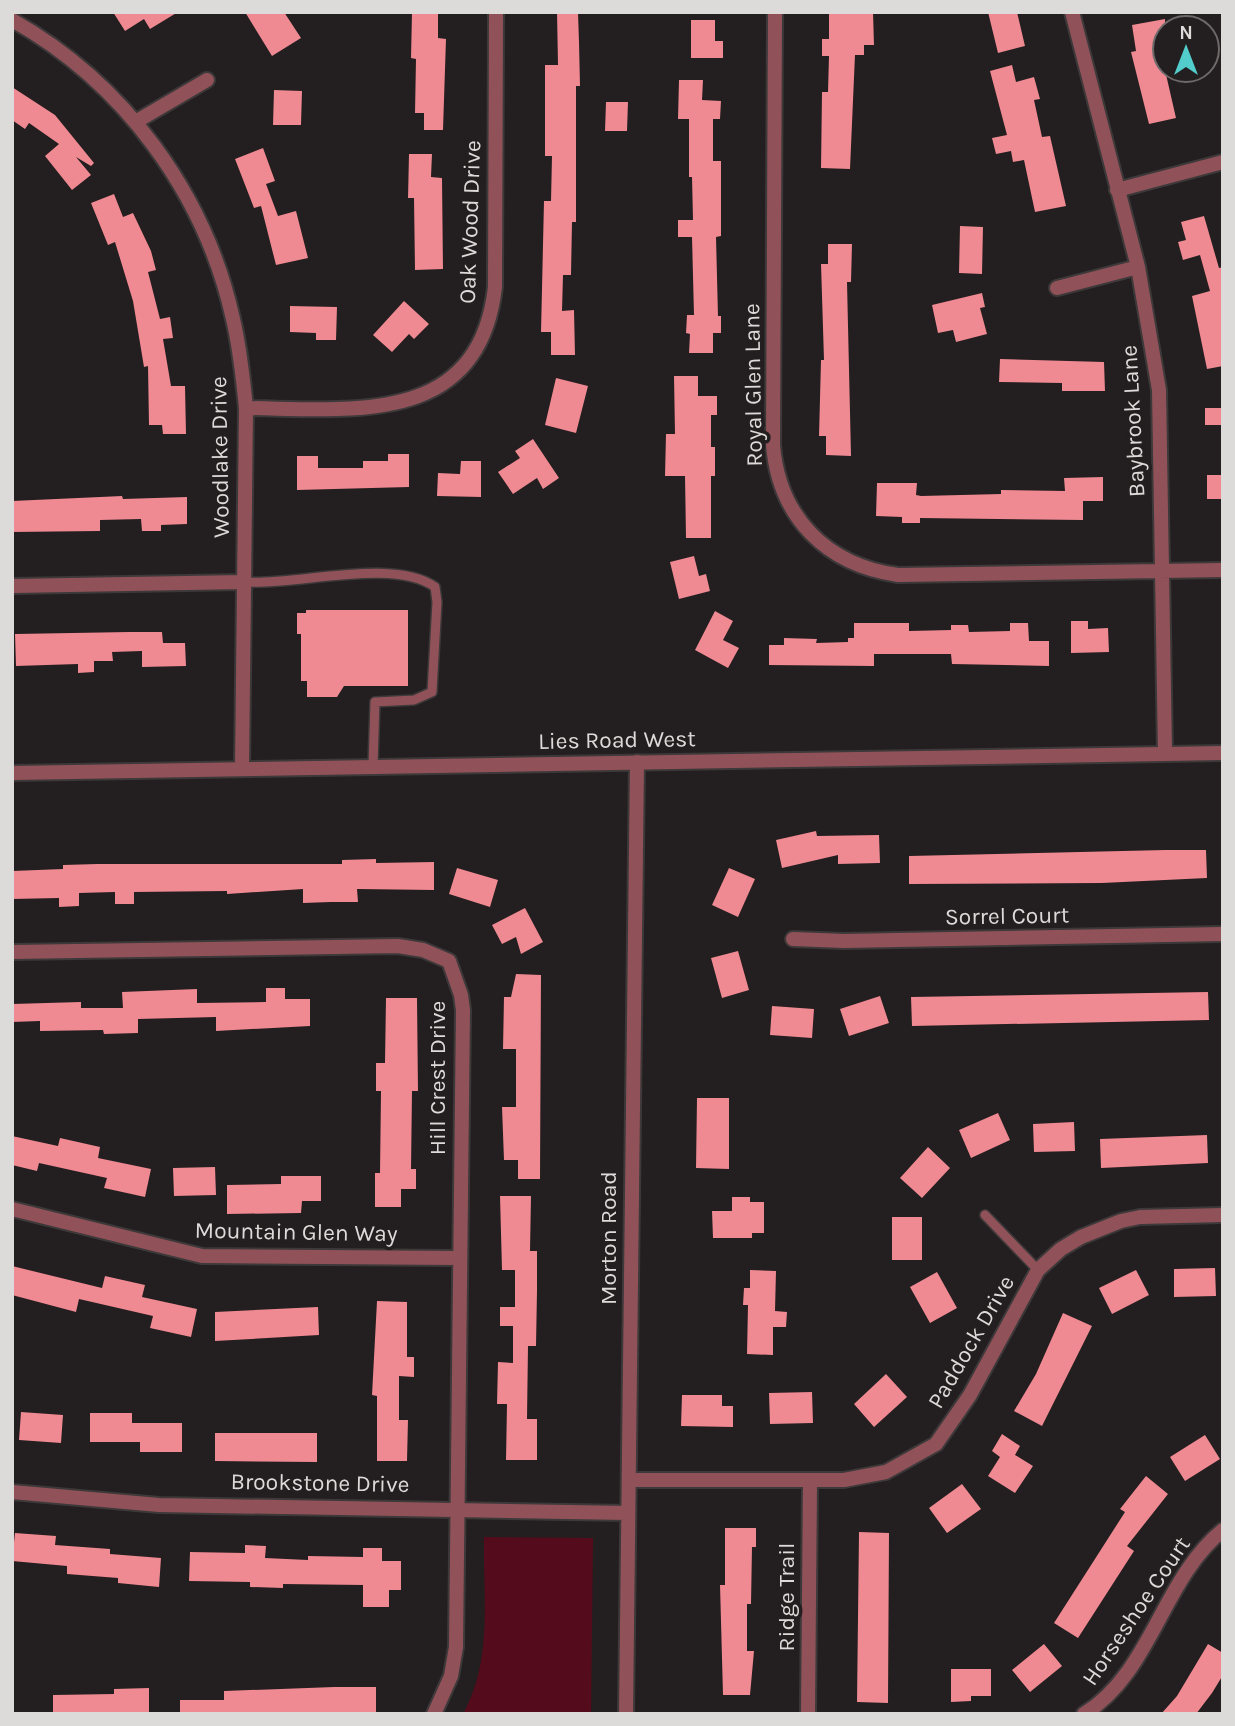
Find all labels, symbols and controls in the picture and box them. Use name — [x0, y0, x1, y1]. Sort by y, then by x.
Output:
north arrow — [1151, 14, 1221, 84]
text: N — [1179, 22, 1193, 44]
street label: Oak Wood Drive — [454, 140, 486, 304]
street label: Royal Glen Lane — [738, 303, 768, 467]
street label: Baybrook Lane — [1116, 344, 1150, 498]
street label: Woodlake Drive — [205, 376, 235, 538]
street label: Lies Road West — [538, 725, 696, 755]
street label: Sorrel Court — [945, 901, 1070, 931]
street label: Hill Crest Drive — [424, 1001, 451, 1155]
street label: Morton Road — [595, 1171, 622, 1305]
street label: Mountain Glen Way — [194, 1217, 398, 1247]
street label: Paddock Drive — [922, 1271, 1020, 1413]
street label: Brookstone Drive — [230, 1468, 410, 1498]
street label: Horseshoe Court — [1076, 1531, 1196, 1690]
street label: Ridge Trail — [773, 1543, 800, 1651]

